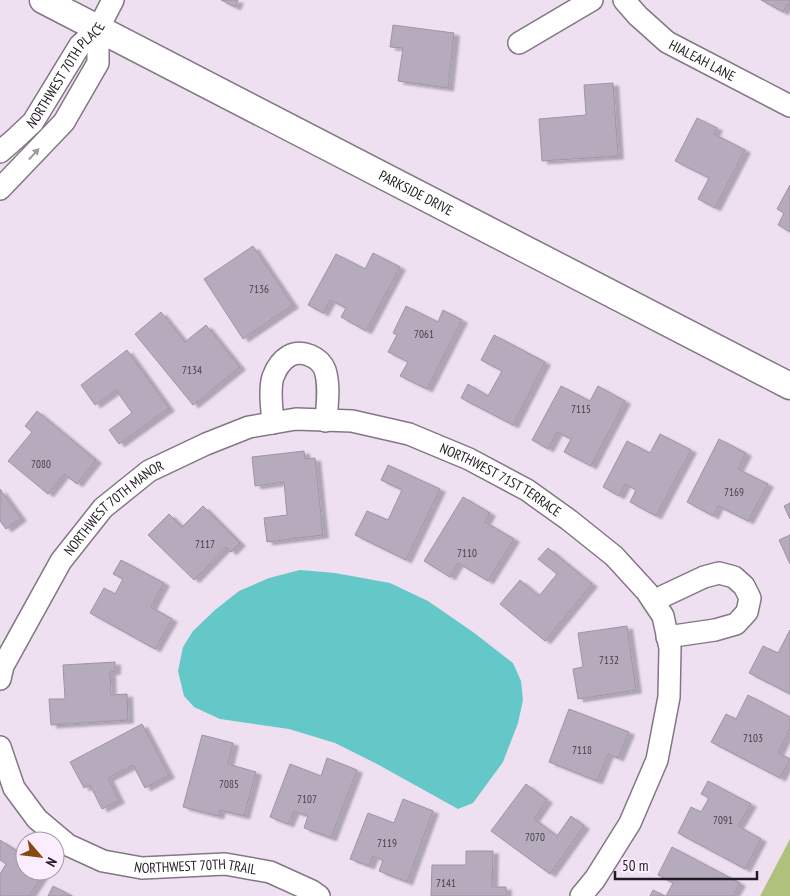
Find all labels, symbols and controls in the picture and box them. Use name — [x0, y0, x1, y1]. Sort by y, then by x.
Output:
street label: NORTHWEST 70TH PLACE — [23, 20, 109, 132]
street label: HIALEAH LANE — [666, 36, 739, 85]
one-way arrow — [28, 149, 40, 161]
street label: PARKSIDE DRIVE — [376, 166, 456, 219]
house number: 7136 — [249, 282, 269, 296]
house number: 7061 — [414, 327, 434, 341]
house number: 7134 — [182, 363, 202, 377]
house number: 7115 — [571, 402, 591, 416]
street label: NORTHWEST 71ST TERRACE — [437, 439, 565, 521]
street label: NORTHWEST 70TH MANOR — [60, 456, 167, 559]
house number: 7080 — [31, 457, 51, 471]
house number: 7169 — [724, 485, 744, 499]
house number: 7117 — [195, 537, 215, 551]
house number: 7110 — [457, 546, 477, 560]
house number: 7132 — [599, 653, 619, 667]
house number: 7103 — [743, 731, 763, 745]
house number: 7118 — [572, 743, 592, 757]
house number: 7085 — [219, 777, 239, 791]
house number: 7107 — [297, 792, 317, 806]
house number: 7091 — [713, 813, 733, 827]
house number: 7070 — [525, 830, 545, 844]
north arrow — [15, 831, 65, 881]
house number: 7119 — [377, 836, 397, 850]
scale bar — [615, 848, 758, 880]
text: N — [42, 855, 61, 870]
street label: NORTHWEST 70TH TRAIL — [133, 855, 258, 878]
text: 50 m — [622, 856, 648, 875]
house number: 7141 — [436, 876, 456, 890]

